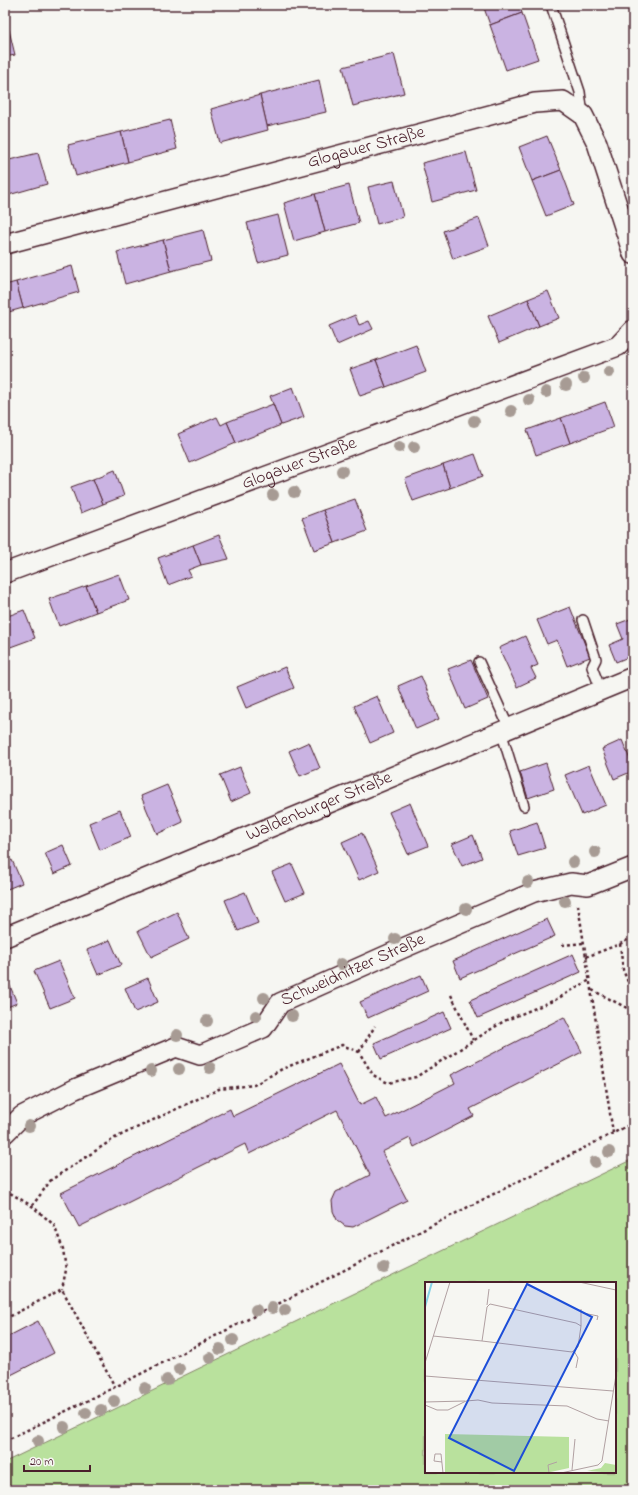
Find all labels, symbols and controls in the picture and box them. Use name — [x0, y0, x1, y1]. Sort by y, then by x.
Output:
street label: Glogauer Straße — [305, 120, 429, 176]
street label: Glogauer Straße — [238, 431, 361, 497]
street label: Waldenburger Straße — [242, 765, 397, 849]
street label: Schweidnitzer Straße — [277, 927, 430, 1014]
inset map — [425, 1282, 616, 1473]
scale bar — [24, 1447, 90, 1473]
text: 20 m — [30, 1453, 53, 1471]

